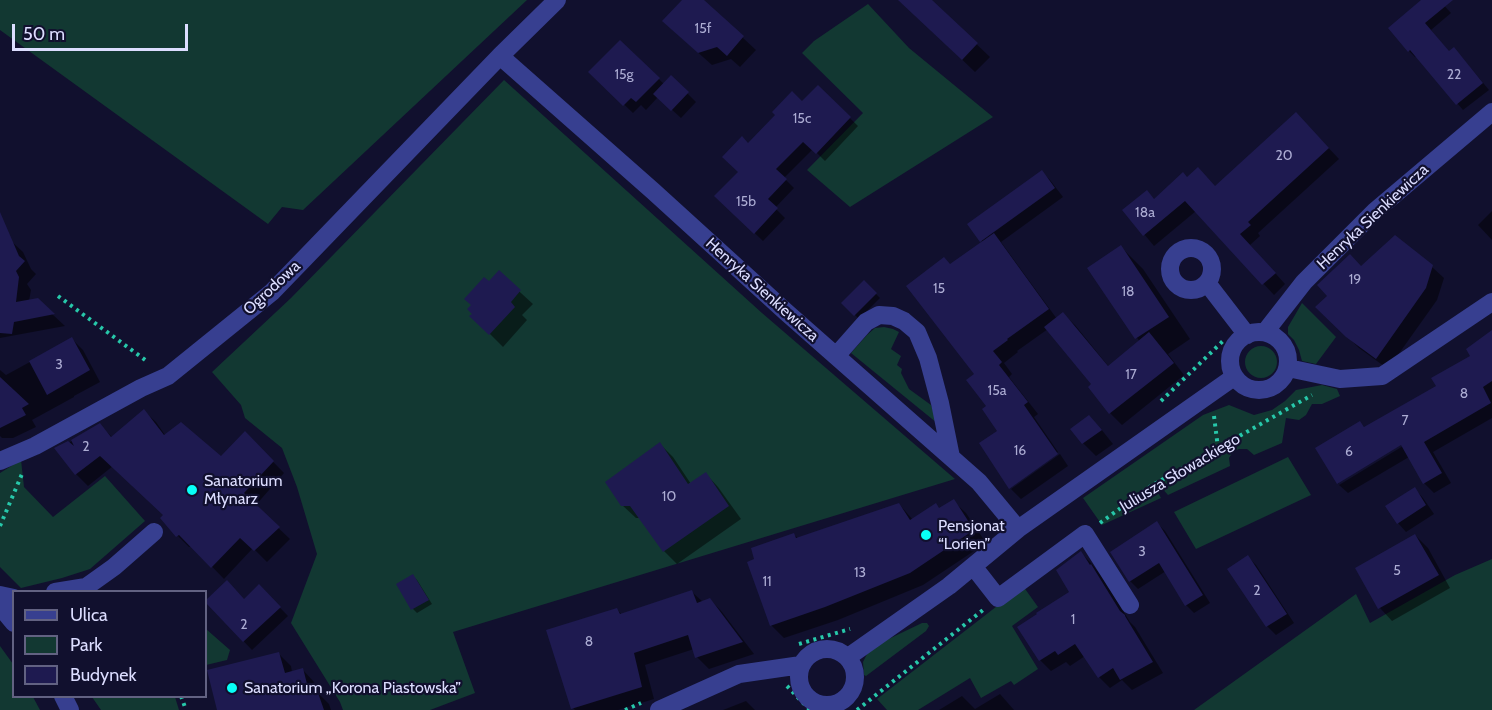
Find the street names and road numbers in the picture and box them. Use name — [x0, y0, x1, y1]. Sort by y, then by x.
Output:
street label: Henryka Sienkiewicza — [1313, 160, 1433, 274]
street label: Henryka Sienkiewicza — [701, 234, 823, 346]
street label: Ogrodowa — [240, 257, 304, 319]
street label: Juliusza Słowackiego — [1116, 429, 1244, 517]

